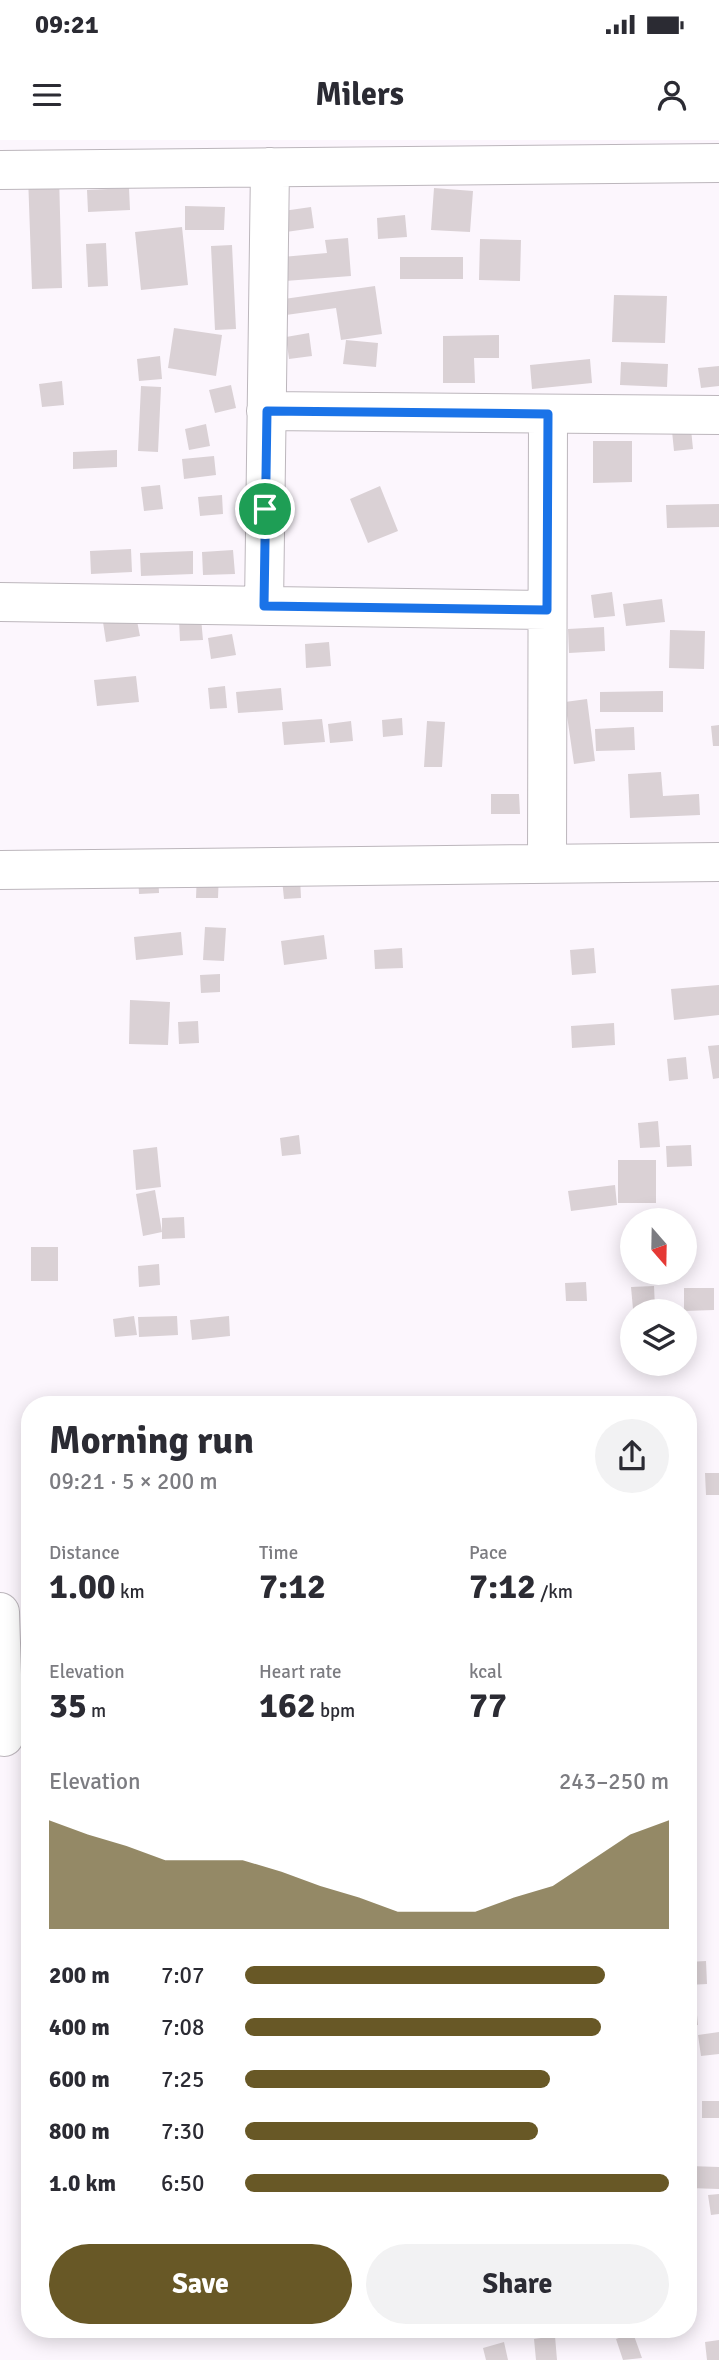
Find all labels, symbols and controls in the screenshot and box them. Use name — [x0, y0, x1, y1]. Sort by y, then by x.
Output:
text: 09:21 — [35, 9, 99, 41]
text: Milers — [315, 75, 404, 114]
icon: menu — [28, 76, 66, 114]
icon: person — [653, 76, 691, 114]
pin — [235, 479, 295, 539]
icon: arrive — [246, 490, 284, 528]
north arrow — [620, 1208, 696, 1284]
map controls — [620, 1208, 697, 1376]
button: layers — [620, 1299, 697, 1376]
text: Morning run — [49, 1417, 254, 1464]
button: share — [595, 1419, 669, 1493]
text: 09:21 · 5 × 200 m — [49, 1467, 218, 1496]
text: Distance — [49, 1541, 120, 1565]
text: Time — [259, 1541, 298, 1565]
text: Pace — [469, 1541, 507, 1565]
text: 1.00 — [49, 1565, 116, 1608]
text: 7:12 — [259, 1565, 326, 1608]
text: 7:12 — [469, 1565, 536, 1608]
text: km — [116, 1580, 145, 1604]
text: /km — [536, 1580, 573, 1604]
text: Elevation — [49, 1660, 125, 1684]
text: Heart rate — [259, 1660, 341, 1684]
text: kcal — [469, 1660, 502, 1684]
text: 35 — [49, 1684, 87, 1727]
text: 162 — [259, 1684, 316, 1727]
text: 77 — [469, 1684, 507, 1727]
text: m — [87, 1699, 106, 1723]
text: bpm — [316, 1699, 355, 1723]
text: Elevation — [49, 1767, 141, 1796]
text: 243–250 m — [559, 1767, 669, 1796]
text: 200 m — [49, 1961, 110, 1990]
text: 7:07 — [161, 1961, 204, 1990]
text: 400 m — [49, 2013, 110, 2042]
text: 7:08 — [161, 2013, 204, 2042]
text: 600 m — [49, 2065, 110, 2094]
text: 7:25 — [161, 2065, 204, 2094]
text: 800 m — [49, 2117, 110, 2146]
text: 7:30 — [161, 2117, 204, 2146]
text: 1.0 km — [49, 2169, 116, 2198]
text: 6:50 — [161, 2169, 204, 2198]
button: Save — [49, 2244, 352, 2324]
button: Share — [366, 2244, 669, 2324]

